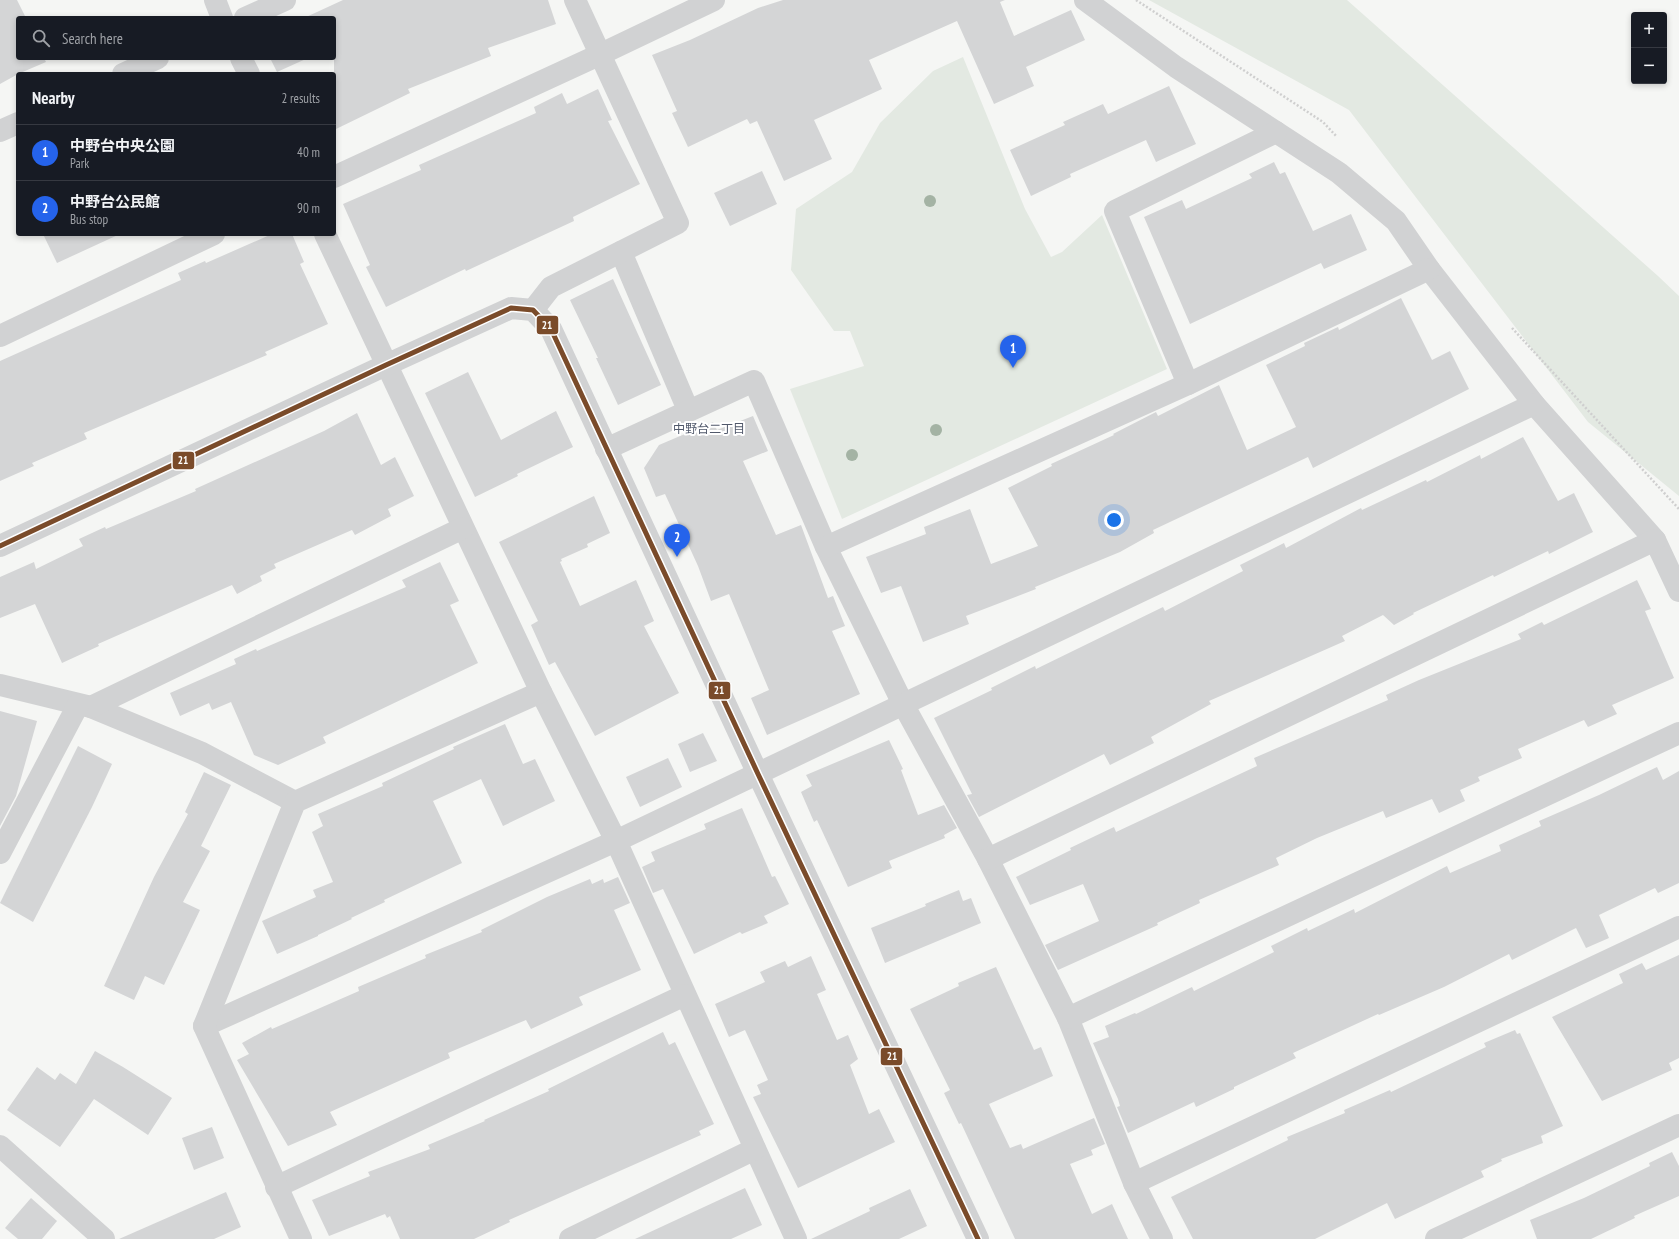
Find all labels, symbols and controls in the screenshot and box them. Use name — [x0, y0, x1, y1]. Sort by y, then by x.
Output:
map controls — [1631, 12, 1667, 84]
button: + — [1631, 12, 1667, 48]
search box — [16, 16, 336, 60]
icon: search — [30, 27, 52, 49]
text: Search here — [62, 29, 123, 48]
button: − — [1631, 48, 1667, 84]
text: Nearby — [32, 87, 75, 109]
text: 2 results — [281, 90, 320, 107]
text: 中野台中央公園 — [70, 136, 175, 155]
text: 1 — [42, 144, 48, 161]
text: 40 m — [297, 144, 320, 161]
text: Park — [70, 155, 89, 172]
text: 中野台公民館 — [70, 192, 160, 211]
text: 2 — [42, 200, 48, 217]
text: 90 m — [297, 200, 320, 217]
text: Bus stop — [70, 211, 108, 228]
line badge: 21 — [536, 315, 559, 335]
text: 21 — [542, 318, 552, 332]
pin: 1 — [1000, 335, 1026, 368]
district label: 中野台二丁目 — [673, 421, 745, 436]
line badge: 21 — [172, 451, 195, 470]
text: 21 — [178, 453, 188, 467]
your location — [1104, 510, 1124, 530]
pin: 2 — [664, 524, 690, 557]
line badge: 21 — [708, 681, 731, 700]
text: 21 — [714, 683, 724, 697]
line badge: 21 — [880, 1047, 903, 1066]
text: 21 — [887, 1049, 897, 1063]

